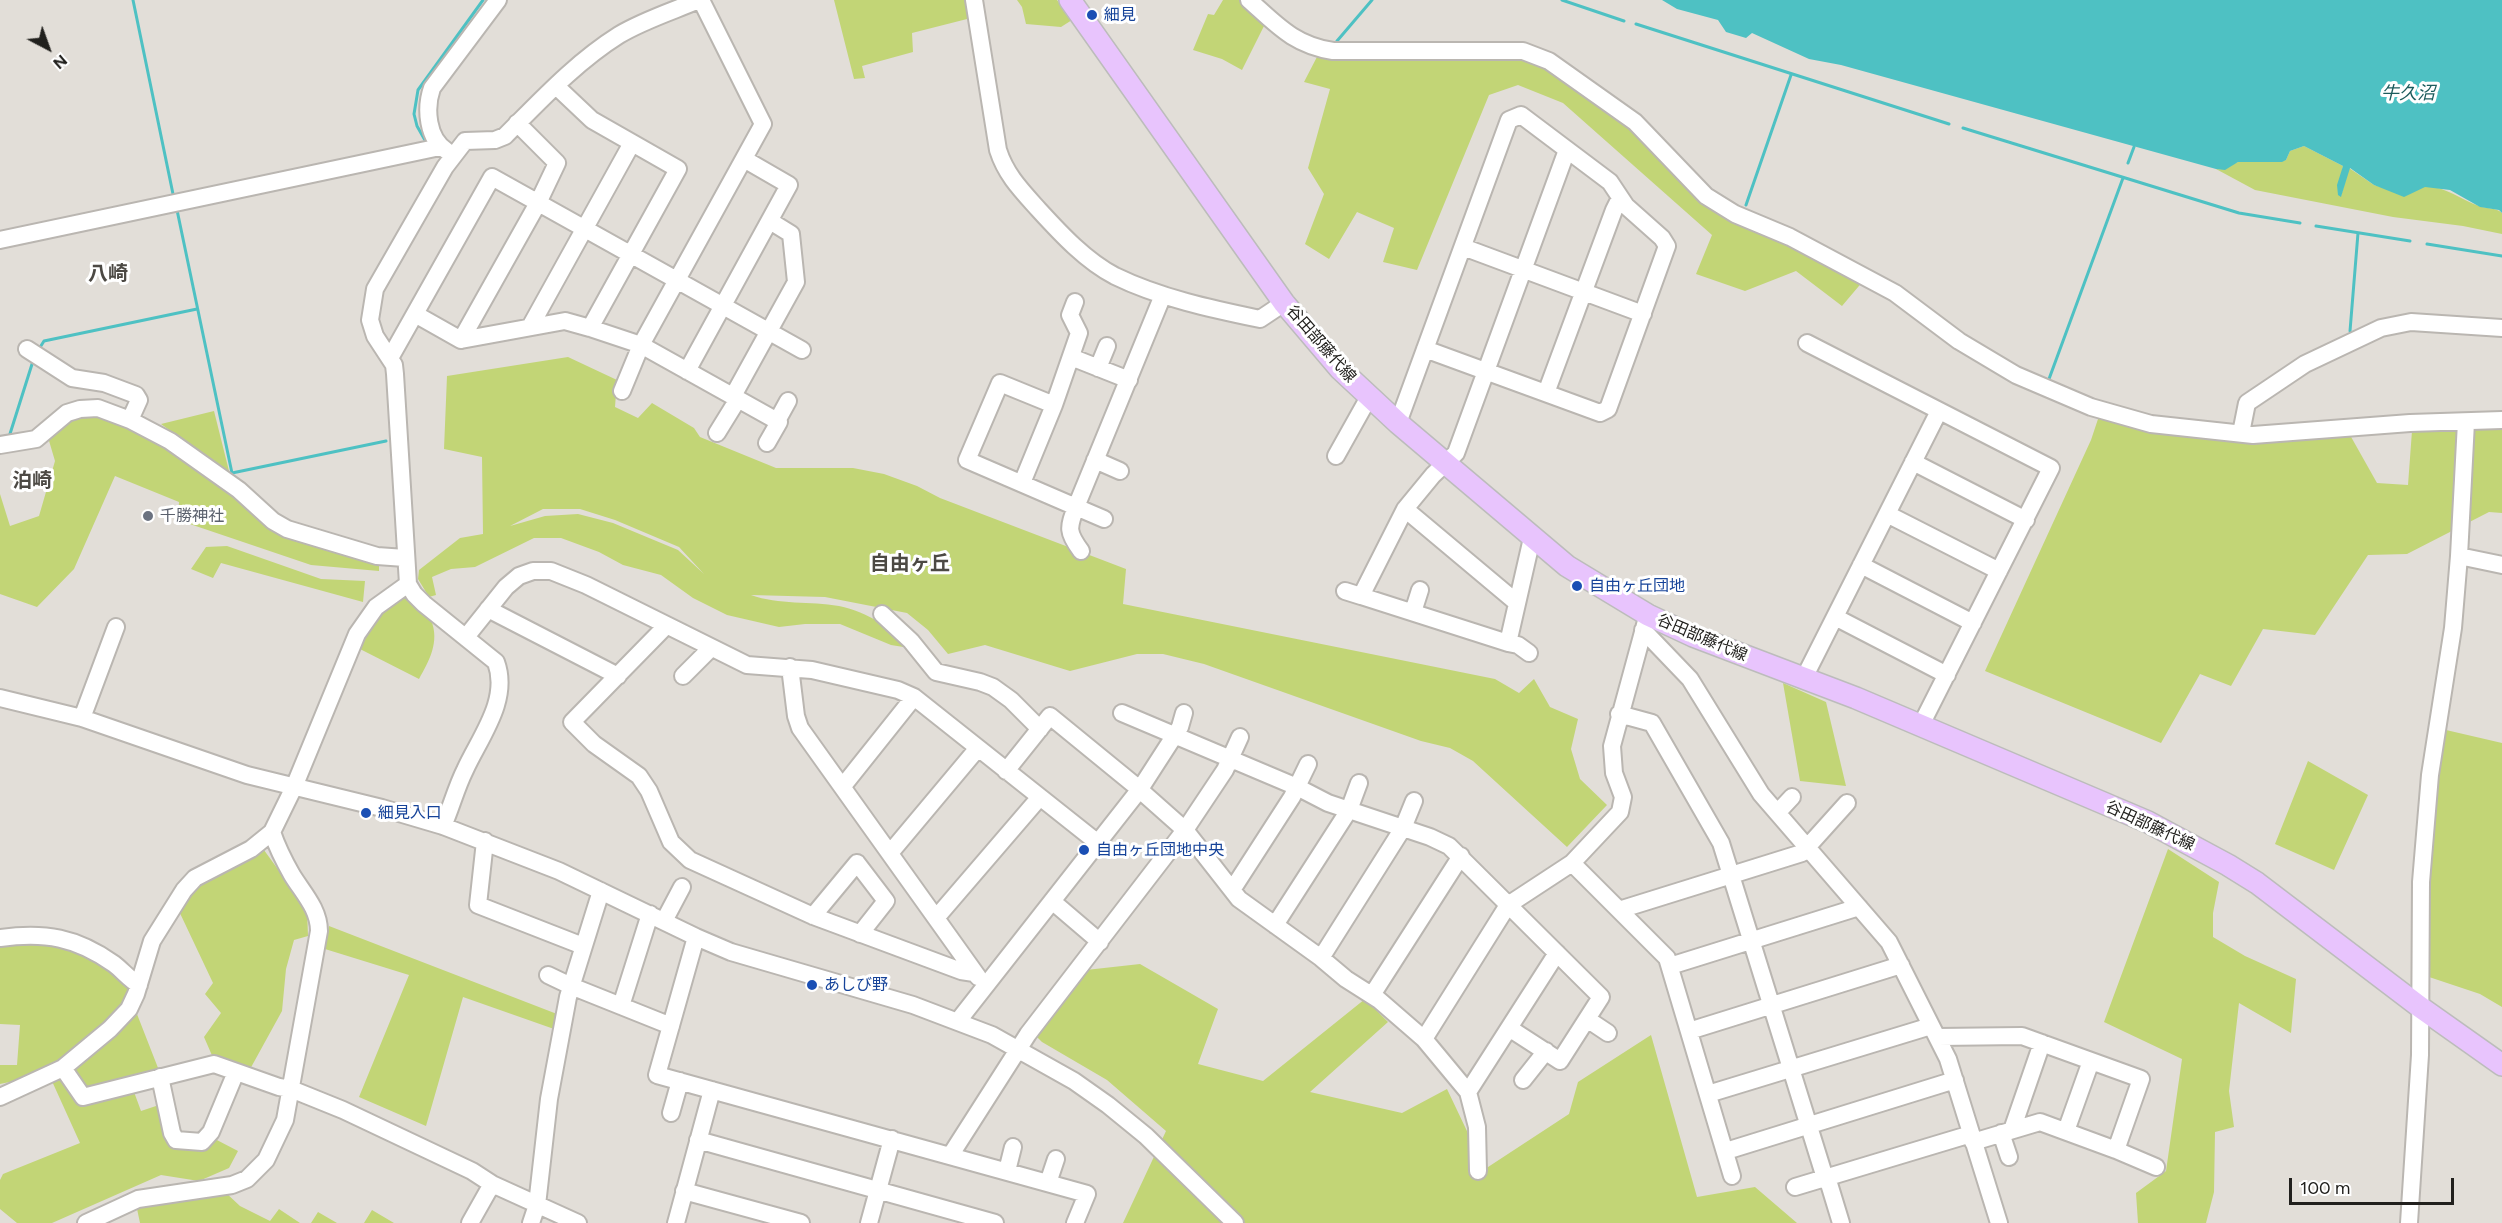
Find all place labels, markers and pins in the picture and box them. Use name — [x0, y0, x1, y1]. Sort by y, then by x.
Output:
place label: 細見 — [1104, 5, 1136, 25]
marker: 細見 — [1085, 8, 1099, 22]
place label: 千勝神社 — [160, 506, 224, 526]
marker: 千勝神社 — [141, 509, 155, 523]
place label: 自由ヶ丘団地 — [1589, 576, 1685, 596]
marker: 自由ヶ丘団地 — [1570, 579, 1584, 593]
place label: 細見入口 — [378, 803, 442, 823]
marker: 細見入口 — [359, 806, 373, 820]
place label: 自由ヶ丘団地中央 — [1096, 840, 1224, 860]
marker: 自由ヶ丘団地中央 — [1077, 843, 1091, 857]
place label: あしび野 — [824, 975, 888, 995]
marker: あしび野 — [805, 978, 819, 992]

